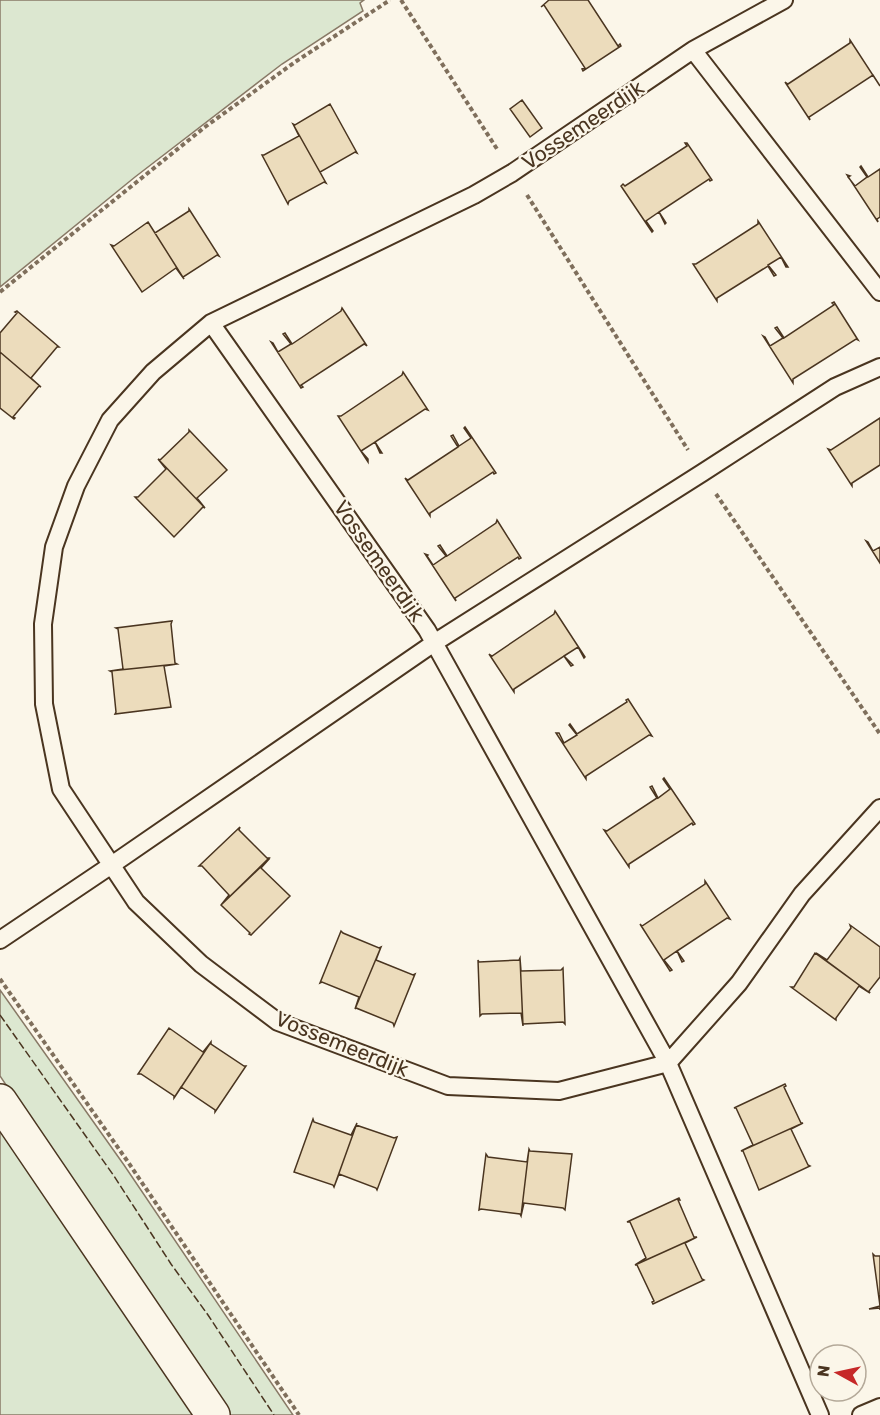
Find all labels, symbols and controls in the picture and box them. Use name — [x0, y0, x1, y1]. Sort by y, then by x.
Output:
street label: Vossemeerdijk — [517, 75, 649, 175]
street label: Vossemeerdijk — [329, 496, 430, 626]
street label: Vossemeerdijk — [272, 1005, 413, 1082]
north arrow — [808, 1343, 868, 1403]
text: N — [813, 1364, 834, 1378]

